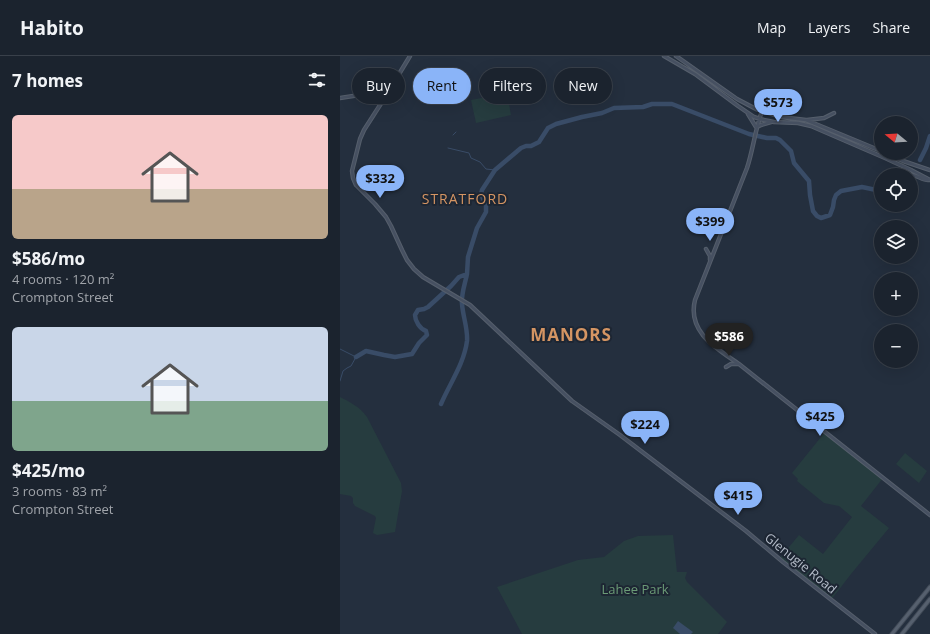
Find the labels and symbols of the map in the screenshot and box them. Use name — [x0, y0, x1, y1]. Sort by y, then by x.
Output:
pin: $573 — [754, 89, 802, 123]
north arrow — [874, 116, 918, 160]
pin: $332 — [356, 165, 404, 199]
district label: STRATFORD — [422, 189, 508, 208]
pin: $399 — [686, 208, 734, 242]
district label: MANORS — [530, 323, 612, 346]
pin: $586 — [705, 323, 753, 357]
pin: $425 — [796, 403, 844, 437]
pin: $224 — [621, 411, 669, 445]
pin: $415 — [714, 482, 762, 516]
street label: Glenugie Road — [761, 528, 841, 598]
park label: Lahee Park — [601, 580, 669, 598]

